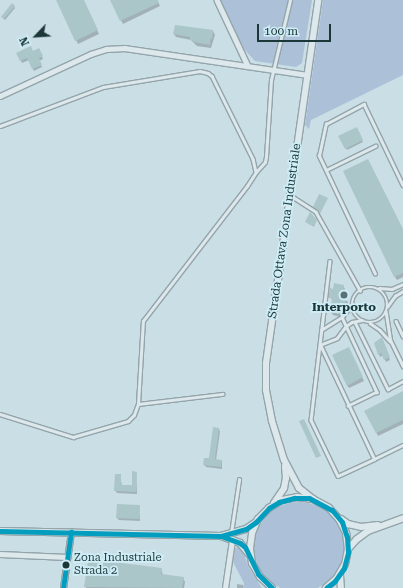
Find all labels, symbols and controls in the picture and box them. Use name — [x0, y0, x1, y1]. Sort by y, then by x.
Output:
north arrow — [16, 16, 56, 56]
scale bar — [259, 16, 333, 42]
text: 100 m — [264, 24, 298, 38]
text: N — [17, 35, 32, 48]
street label: Strada Ottava Zona Industriale — [266, 142, 304, 320]
marker: Interporto — [339, 290, 349, 300]
place label: Interporto — [312, 301, 376, 315]
place label: Zona Industriale Strada 2 — [74, 552, 161, 578]
marker: Zona Industriale Strada 2 — [61, 560, 71, 570]

